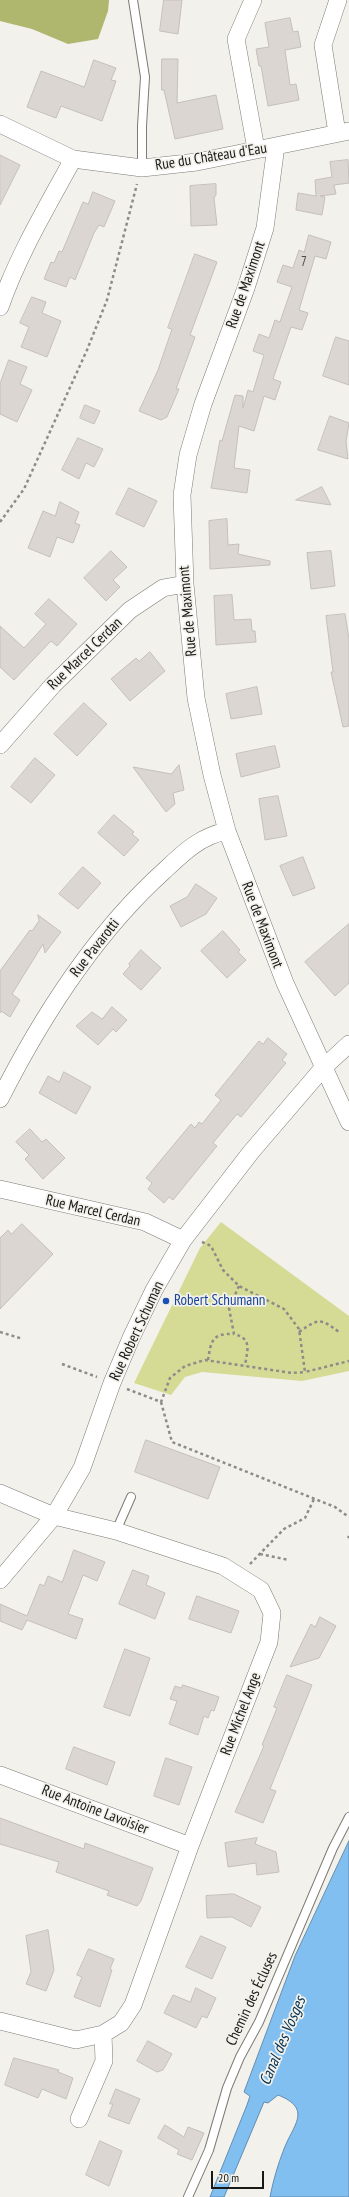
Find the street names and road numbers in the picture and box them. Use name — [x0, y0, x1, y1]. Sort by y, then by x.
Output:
street label: Rue du Château d'Eau — [154, 139, 268, 175]
street label: Rue de Maximont — [223, 239, 269, 331]
street label: Rue de Maximont — [175, 565, 201, 657]
street label: Rue Marcel Cerdan — [44, 614, 126, 694]
street label: Rue de Maximont — [237, 879, 287, 971]
street label: Rue Pavarotti — [67, 915, 123, 981]
street label: Rue Marcel Cerdan — [44, 1191, 142, 1231]
street label: Rue Robert Schuman — [106, 1278, 168, 1384]
street label: Rue Michel Ange — [217, 1670, 265, 1758]
street label: Rue Antoine Lavoisier — [39, 1781, 151, 1839]
street label: Chemin des Écluses — [222, 1949, 282, 2049]

